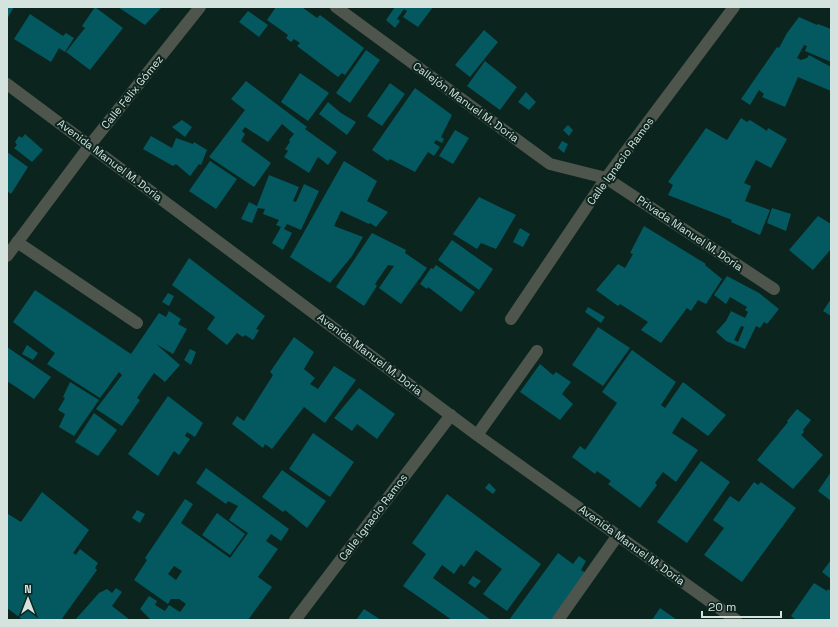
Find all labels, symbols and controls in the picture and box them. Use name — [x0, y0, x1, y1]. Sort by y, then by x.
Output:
street label: Calle Félix Gómez — [98, 52, 166, 132]
street label: Callejón Manuel M. Doria — [410, 59, 522, 146]
street label: Calle Ignacio Ramos — [583, 114, 657, 208]
street label: Avenida Manuel M. Doria — [55, 116, 166, 204]
street label: Privada Manuel M. Doria — [634, 192, 746, 274]
street label: Avenida Manuel M. Doria — [315, 310, 426, 398]
street label: Calle Ignacio Ramos — [336, 471, 410, 563]
street label: Avenida Manuel M. Doria — [576, 502, 688, 589]
north arrow — [8, 579, 48, 619]
text: N — [24, 582, 32, 596]
scale bar — [702, 593, 781, 619]
text: 20 m — [708, 599, 736, 615]

